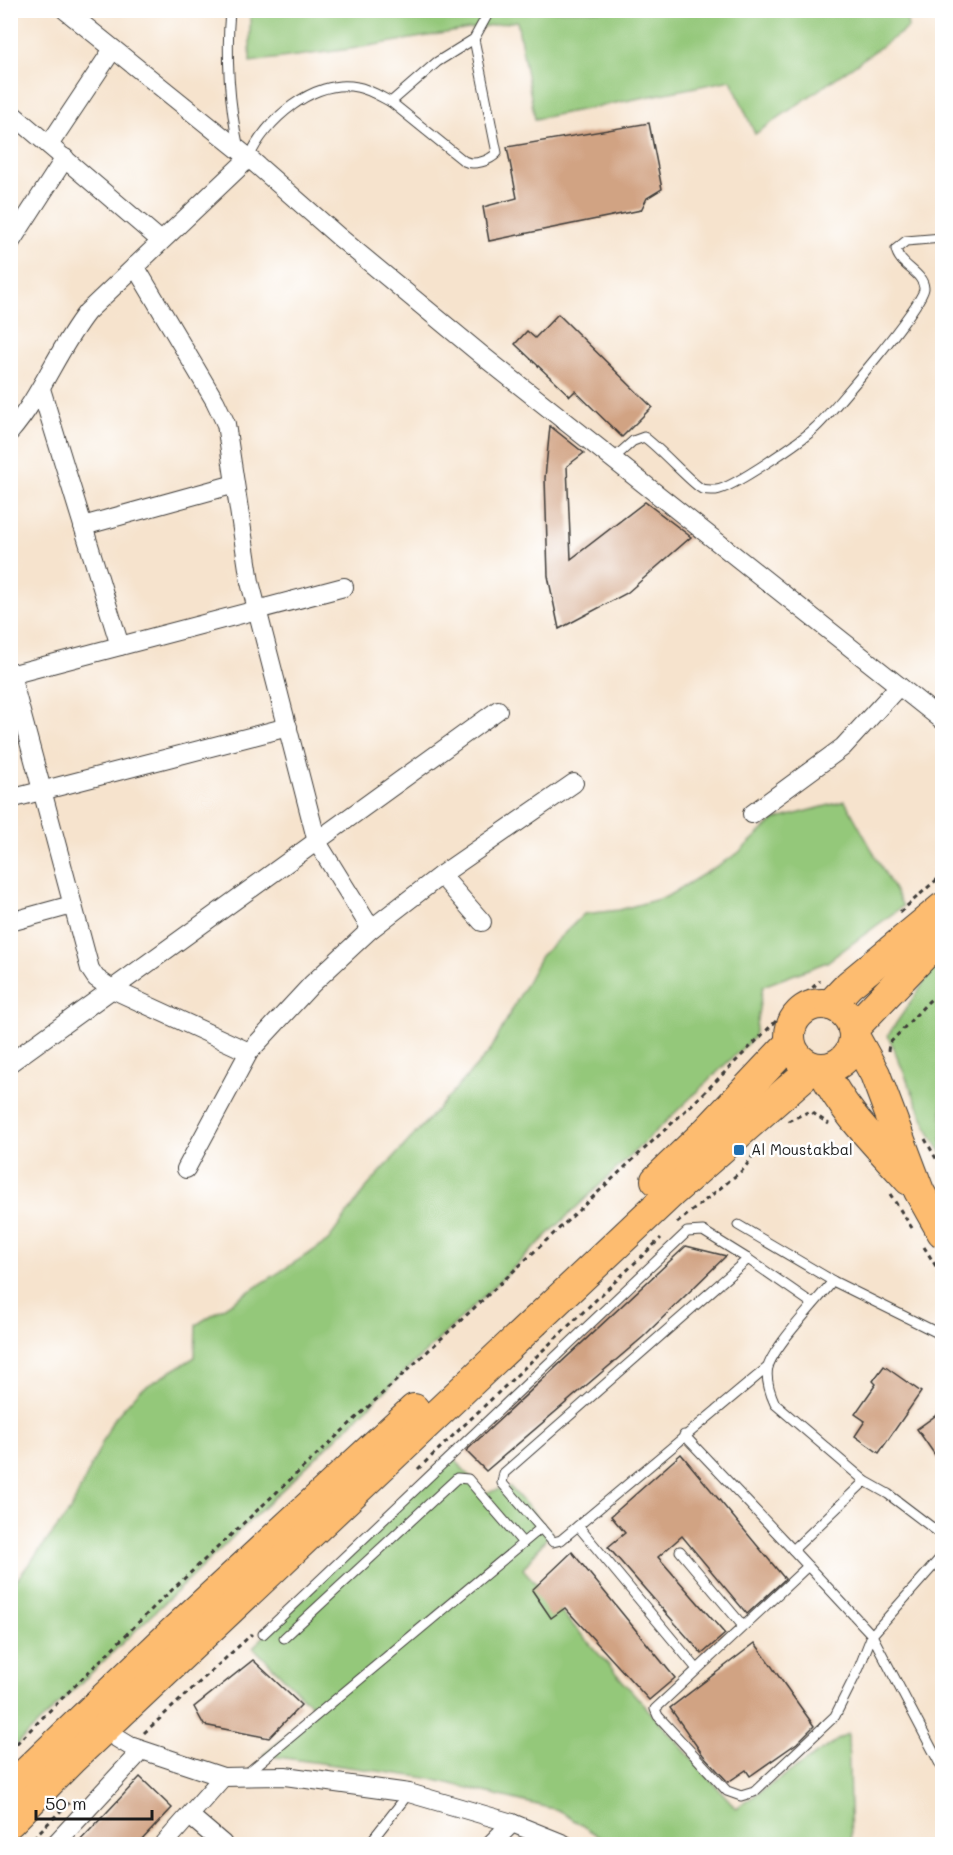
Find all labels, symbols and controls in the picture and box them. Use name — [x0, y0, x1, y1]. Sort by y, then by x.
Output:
place label: Al Moustakbal — [751, 1139, 853, 1159]
marker: Al Moustakbal — [732, 1143, 746, 1157]
scale bar — [36, 1783, 152, 1821]
text: 50 m — [45, 1791, 87, 1815]

